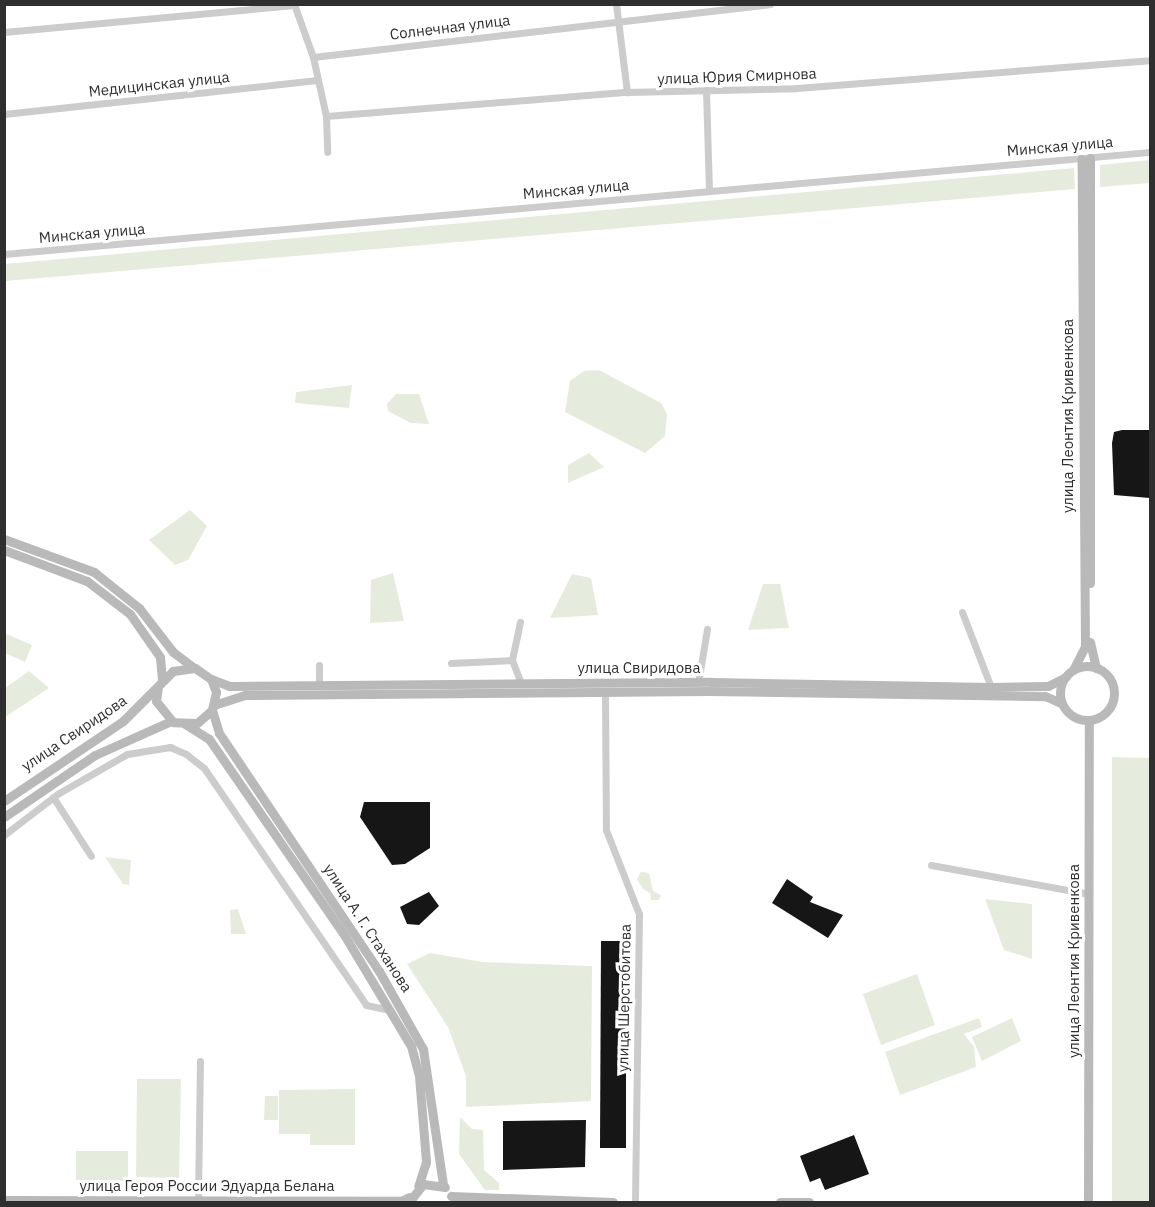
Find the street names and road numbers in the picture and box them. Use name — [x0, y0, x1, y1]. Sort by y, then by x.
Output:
street label: Солнечная улица — [389, 11, 511, 43]
street label: улица Юрия Смирнова — [657, 64, 817, 88]
street label: Медицинская улица — [88, 68, 230, 100]
street label: Минская улица — [1006, 132, 1114, 160]
street label: Минская улица — [522, 175, 630, 203]
street label: Минская улица — [38, 219, 146, 247]
street label: улица Леонтия Кривенкова — [1059, 319, 1077, 513]
street label: улица Свиридова — [578, 659, 700, 677]
street label: улица Свиридова — [18, 691, 130, 775]
street label: улица А. Г. Стаханова — [320, 861, 416, 995]
street label: улица Леонтия Кривенкова — [1065, 864, 1083, 1058]
street label: улица Шерстобитова — [614, 924, 634, 1072]
street label: улица Героя России Эдуарда Белана — [79, 1177, 335, 1195]

